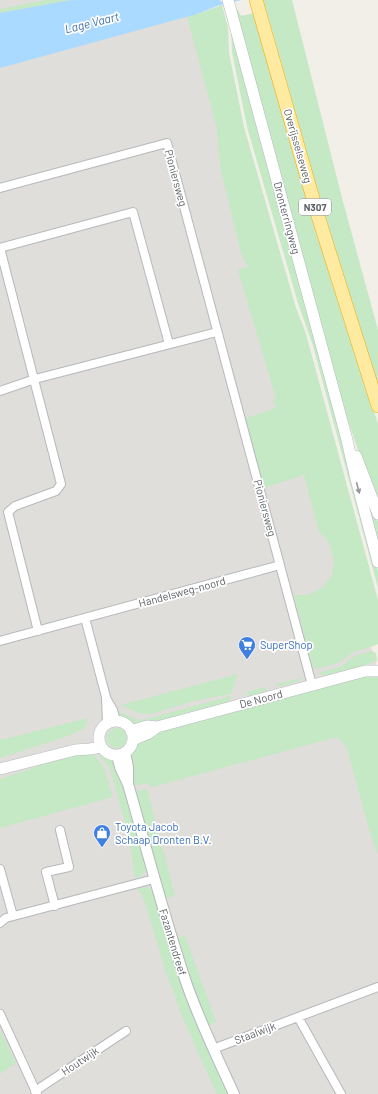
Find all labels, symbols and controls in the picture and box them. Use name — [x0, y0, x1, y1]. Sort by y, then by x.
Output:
water label: Lage Vaart — [63, 8, 121, 36]
street label: Overijsselseweg — [282, 107, 315, 185]
street label: Pioniersweg — [163, 148, 190, 208]
street label: Dronterringweg — [272, 180, 303, 256]
road number: N307 — [299, 199, 331, 215]
street label: Pioniersweg — [252, 478, 279, 538]
one-way arrow — [355, 482, 361, 494]
street label: Handelsweg-noord — [137, 574, 227, 609]
supermarket icon: SuperShop — [237, 635, 257, 660]
place label: SuperShop — [260, 638, 313, 651]
street label: De Noord — [238, 687, 284, 711]
place label: Toyota Jacob Schaap Dronten B.V. — [115, 820, 212, 846]
shop icon: Toyota Jacob Schaap Dronten B.V. — [92, 823, 112, 848]
street label: Fazantendreef — [157, 907, 190, 977]
street label: Staalwijk — [232, 1019, 278, 1046]
street label: Houtwijk — [59, 1043, 101, 1078]

